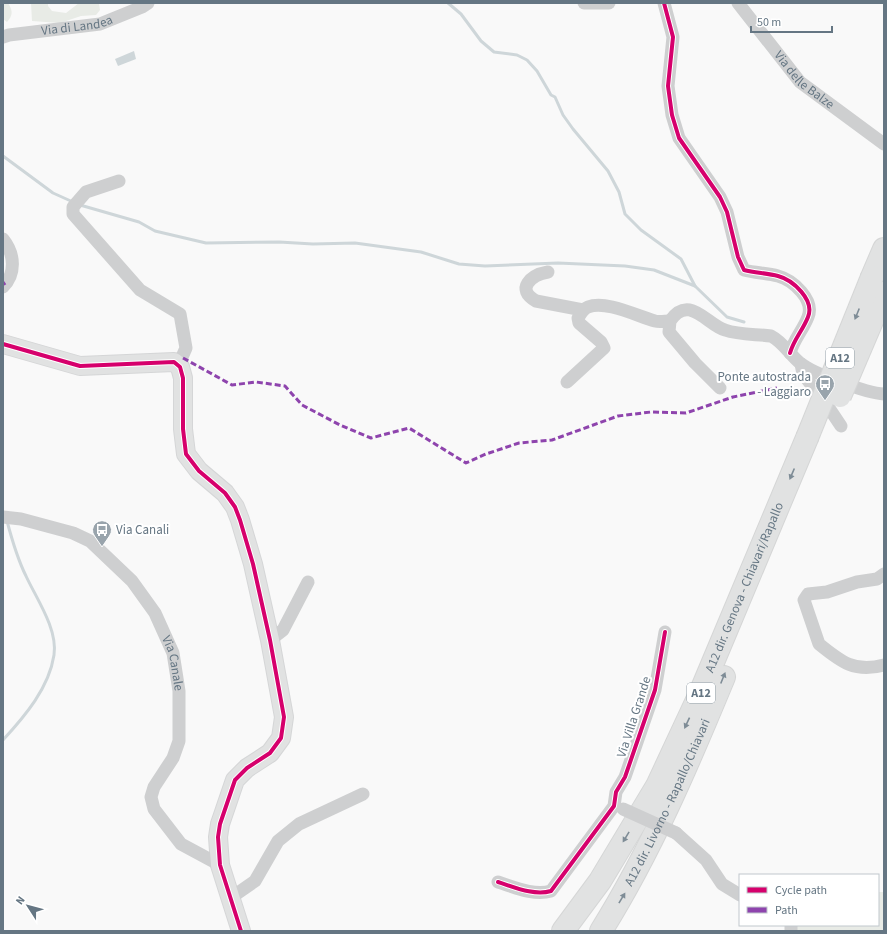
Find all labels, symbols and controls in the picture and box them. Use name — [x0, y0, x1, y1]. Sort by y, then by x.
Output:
scale bar — [751, 8, 832, 34]
street label: Via di Landea — [40, 11, 116, 40]
text: 50 m — [757, 14, 781, 31]
street label: Via delle Balze — [770, 47, 838, 113]
one-way arrow — [854, 308, 860, 320]
road number: A12 — [826, 348, 854, 368]
place label: Ponte autostrada - Laggiaro — [718, 368, 811, 401]
bus stop icon: Ponte autostrada - Laggiaro — [814, 373, 836, 401]
one-way arrow — [789, 468, 795, 479]
street label: A12 dir. Genova - Chiavari/Rapallo — [701, 499, 788, 675]
bus stop icon: Via Canali — [91, 519, 113, 547]
place label: Via Canali — [116, 521, 169, 539]
street label: Via Canale — [157, 633, 188, 692]
one-way arrow — [720, 673, 726, 684]
street label: Via Villa Grande — [612, 674, 656, 760]
road number: A12 — [687, 683, 715, 703]
street label: A12 dir. Livorno - Rapallo/Chiavari — [620, 716, 715, 889]
one-way arrow — [684, 717, 690, 728]
one-way arrow — [622, 832, 630, 842]
legend — [739, 874, 879, 926]
text: Cycle path — [775, 882, 827, 899]
north arrow — [8, 886, 48, 926]
one-way arrow — [618, 892, 625, 904]
text: N — [12, 893, 29, 908]
text: Path — [775, 902, 798, 919]

